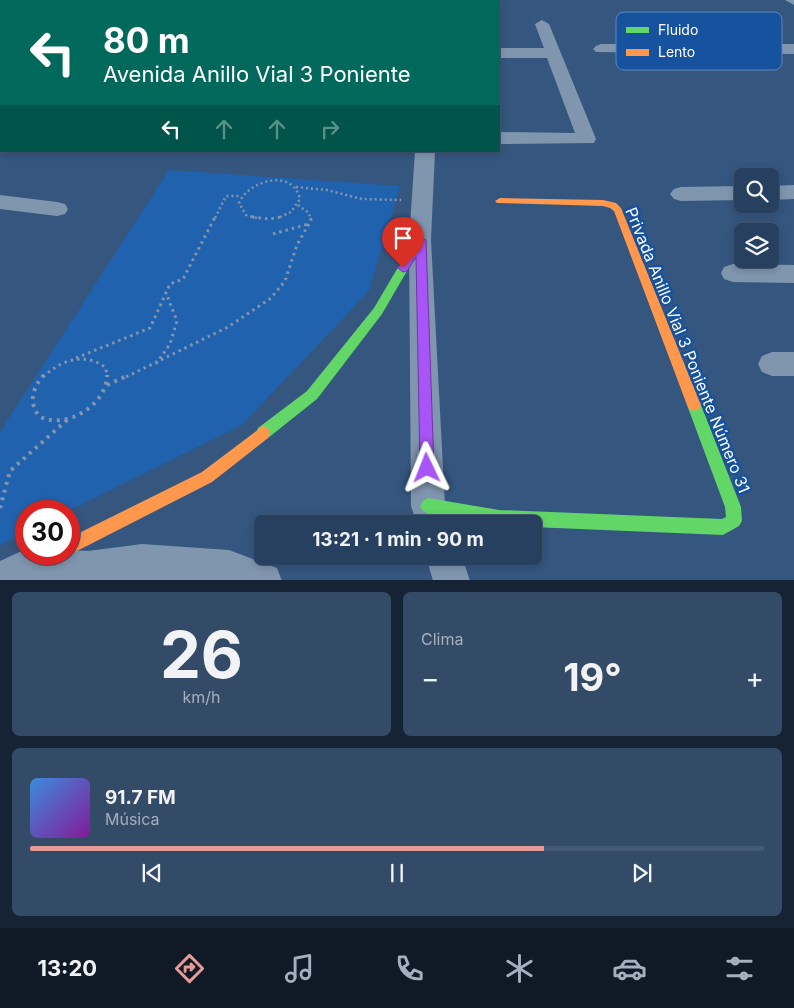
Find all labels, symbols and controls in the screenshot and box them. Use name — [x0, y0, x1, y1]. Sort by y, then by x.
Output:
legend — [616, 12, 782, 70]
text: 80 m — [103, 19, 190, 61]
icon: left — [20, 20, 85, 85]
text: Fluido — [658, 21, 698, 38]
text: Lento — [658, 43, 695, 60]
text: Avenida Anillo Vial 3 Poniente — [103, 61, 411, 87]
icon: left — [157, 115, 185, 143]
icon: ahead — [210, 115, 238, 143]
icon: ahead — [263, 115, 291, 143]
icon: right — [316, 115, 344, 143]
map controls — [734, 168, 779, 268]
button: search — [734, 168, 779, 213]
street label: Privada Anillo Vial 3 Poniente Número 31 — [621, 204, 755, 496]
pin — [382, 217, 424, 268]
button: layers — [734, 223, 779, 268]
icon: arrive — [389, 224, 417, 252]
position arrow — [400, 441, 452, 493]
speed limit sign: 30 — [15, 500, 80, 565]
text: 13:21 · 1 min · 90 m — [312, 528, 484, 551]
text: 26 — [160, 615, 243, 694]
text: Clima — [421, 629, 463, 649]
text: 19° — [563, 654, 622, 700]
text: − — [421, 661, 440, 695]
text: + — [745, 661, 764, 695]
text: km/h — [182, 687, 221, 707]
text: 91.7 FM — [105, 786, 176, 809]
text: Música — [105, 809, 160, 829]
icon: previous — [138, 859, 166, 887]
icon: pause — [383, 859, 411, 887]
icon: next — [628, 859, 656, 887]
icon: directions — [172, 951, 207, 986]
icon: music — [282, 951, 317, 986]
icon: phone — [392, 951, 427, 986]
icon: climate — [502, 951, 537, 986]
icon: car — [612, 951, 647, 986]
icon: filters — [722, 951, 757, 986]
text: 13:20 — [37, 955, 97, 981]

